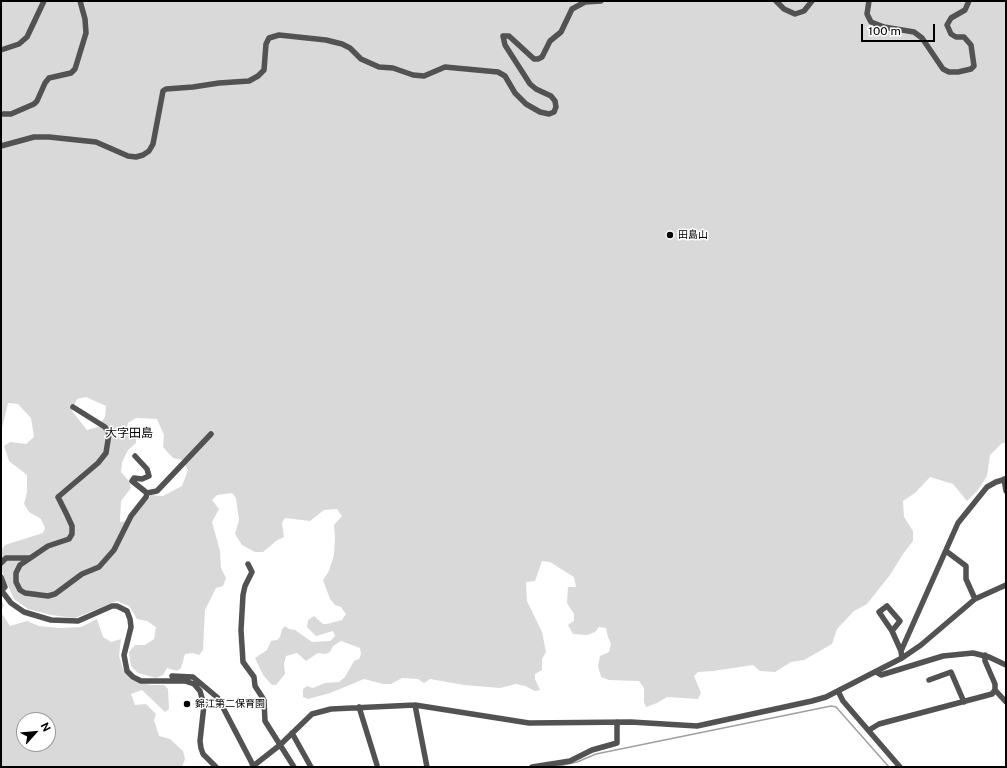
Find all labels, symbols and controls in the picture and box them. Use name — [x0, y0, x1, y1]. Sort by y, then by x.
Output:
scale bar — [863, 16, 937, 42]
text: 100 m — [868, 24, 901, 38]
place label: 田島山 — [678, 229, 708, 241]
marker: 田島山 — [665, 230, 675, 240]
district label: 大字田島 — [105, 426, 153, 440]
place label: 錦江第二保育園 — [195, 698, 265, 710]
marker: 錦江第二保育園 — [182, 699, 192, 709]
north arrow — [16, 712, 56, 752]
text: N — [38, 720, 53, 734]

